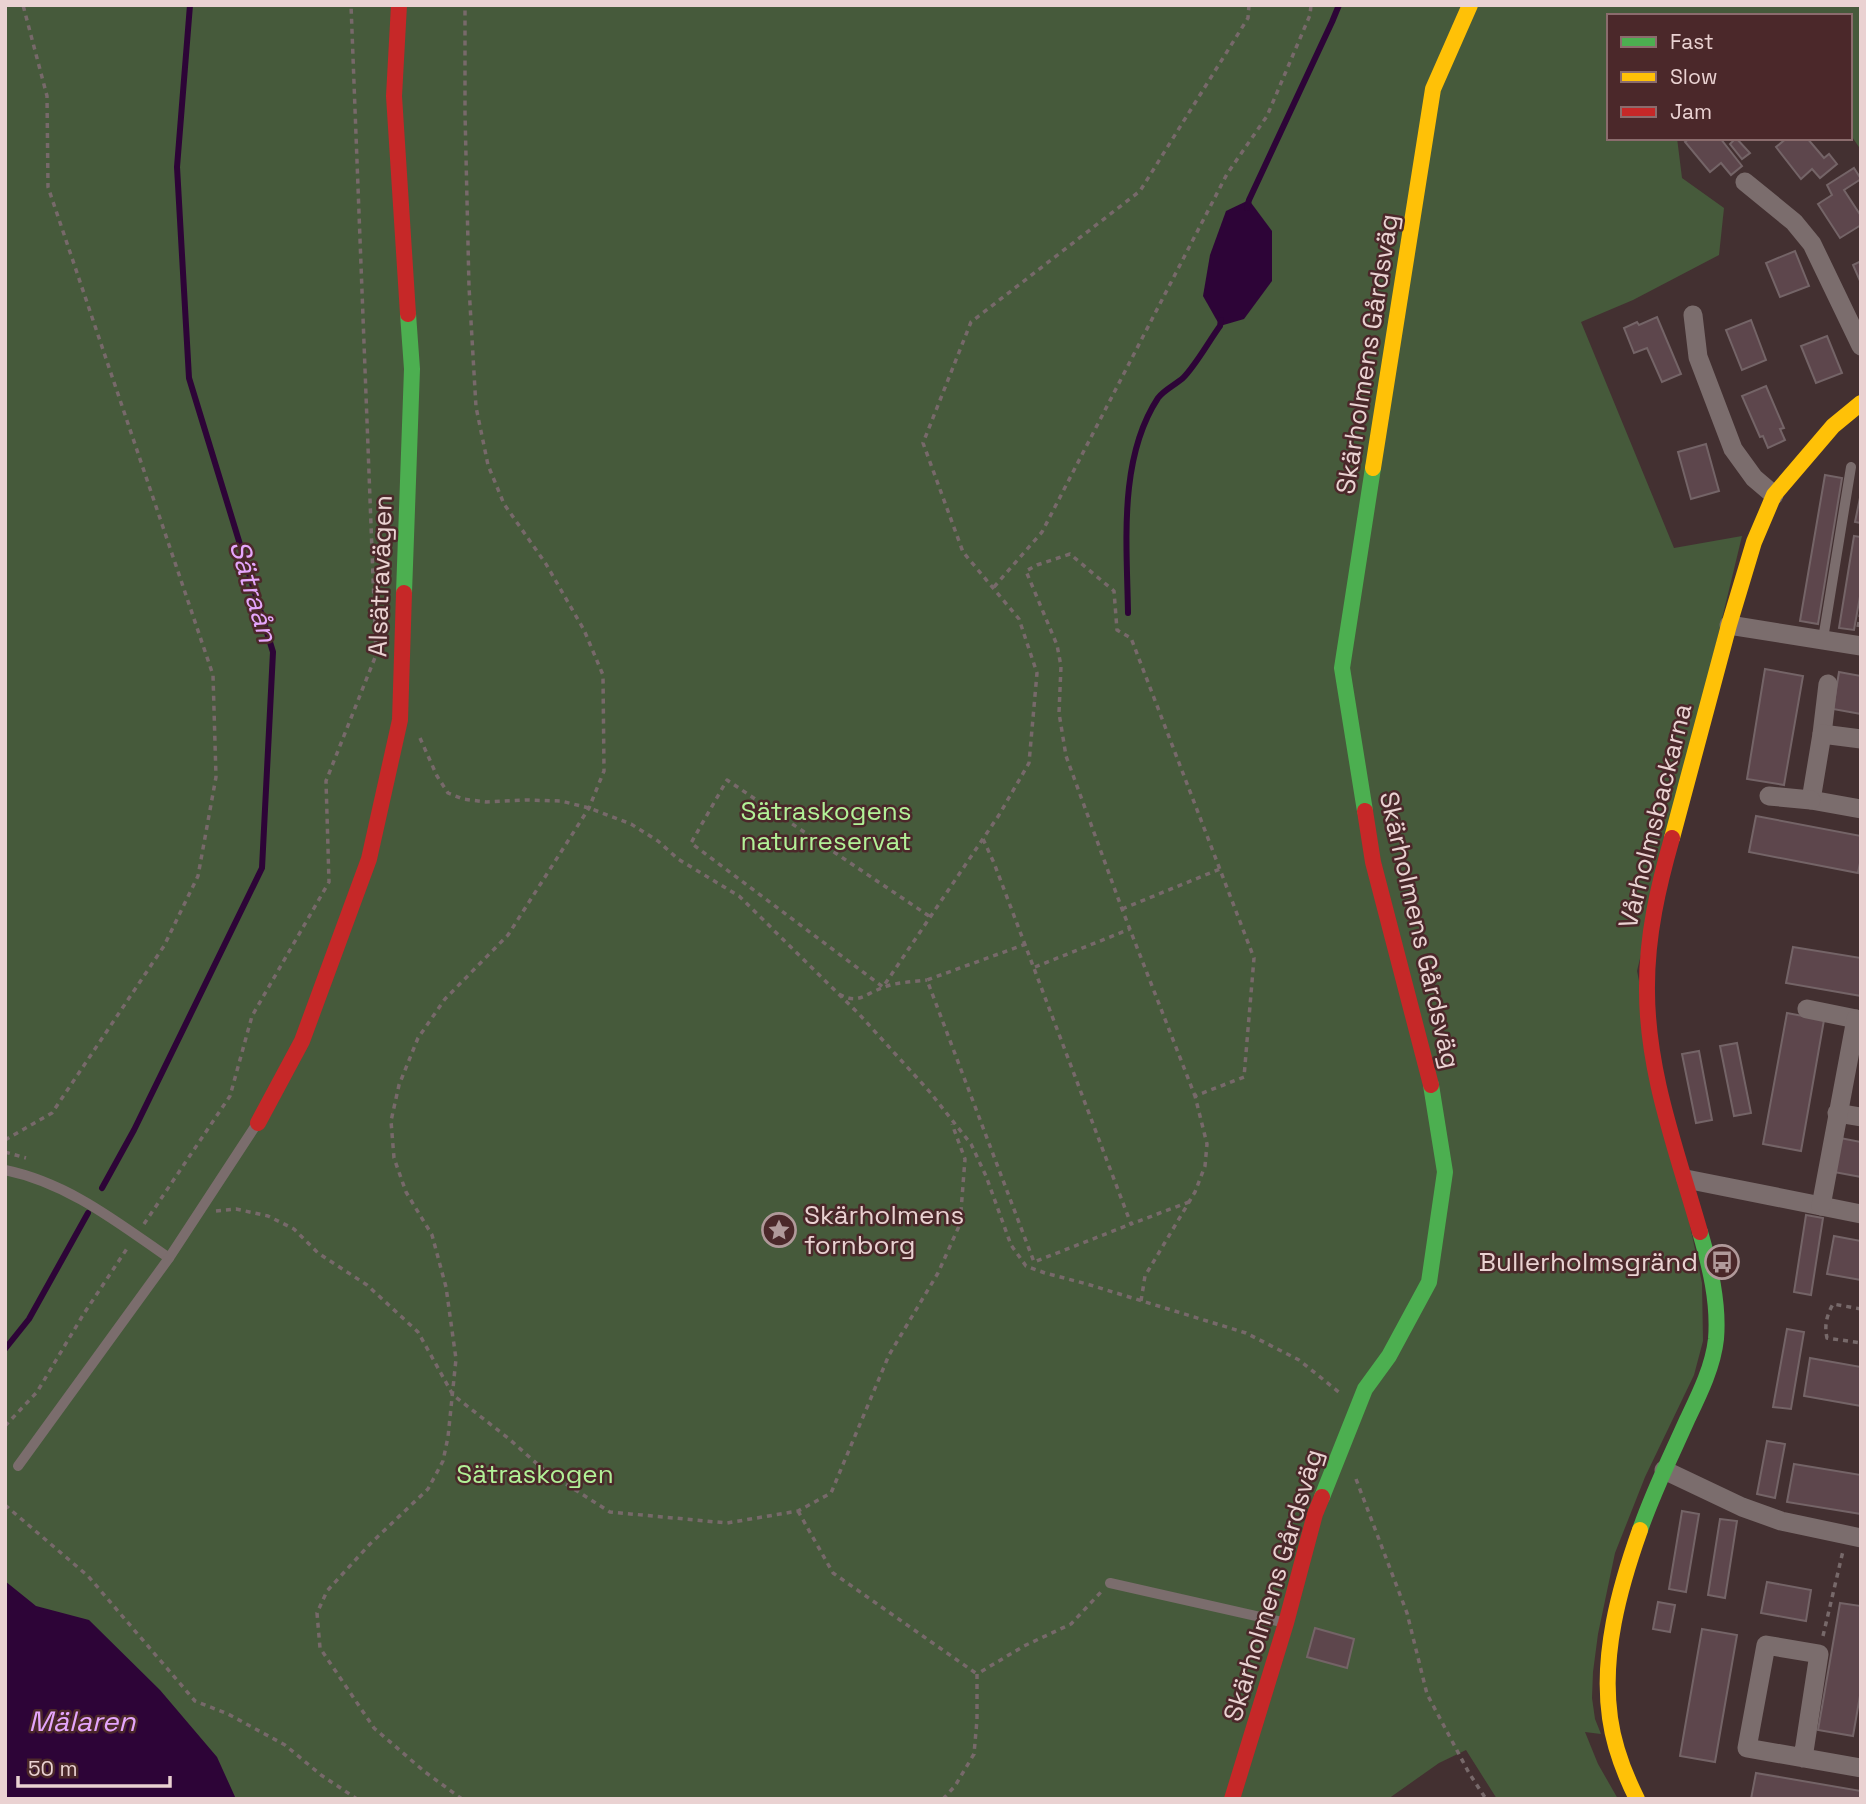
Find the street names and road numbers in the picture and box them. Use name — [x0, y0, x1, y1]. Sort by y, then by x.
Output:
street label: Skärholmens Gårdsväg — [1328, 212, 1406, 496]
street label: Alsätravägen — [360, 494, 400, 658]
street label: Vårholmsbackarna — [1611, 700, 1699, 932]
street label: Skärholmens Gårdsväg — [1372, 788, 1468, 1072]
street label: Skärholmens Gårdsväg — [1215, 1445, 1331, 1725]

